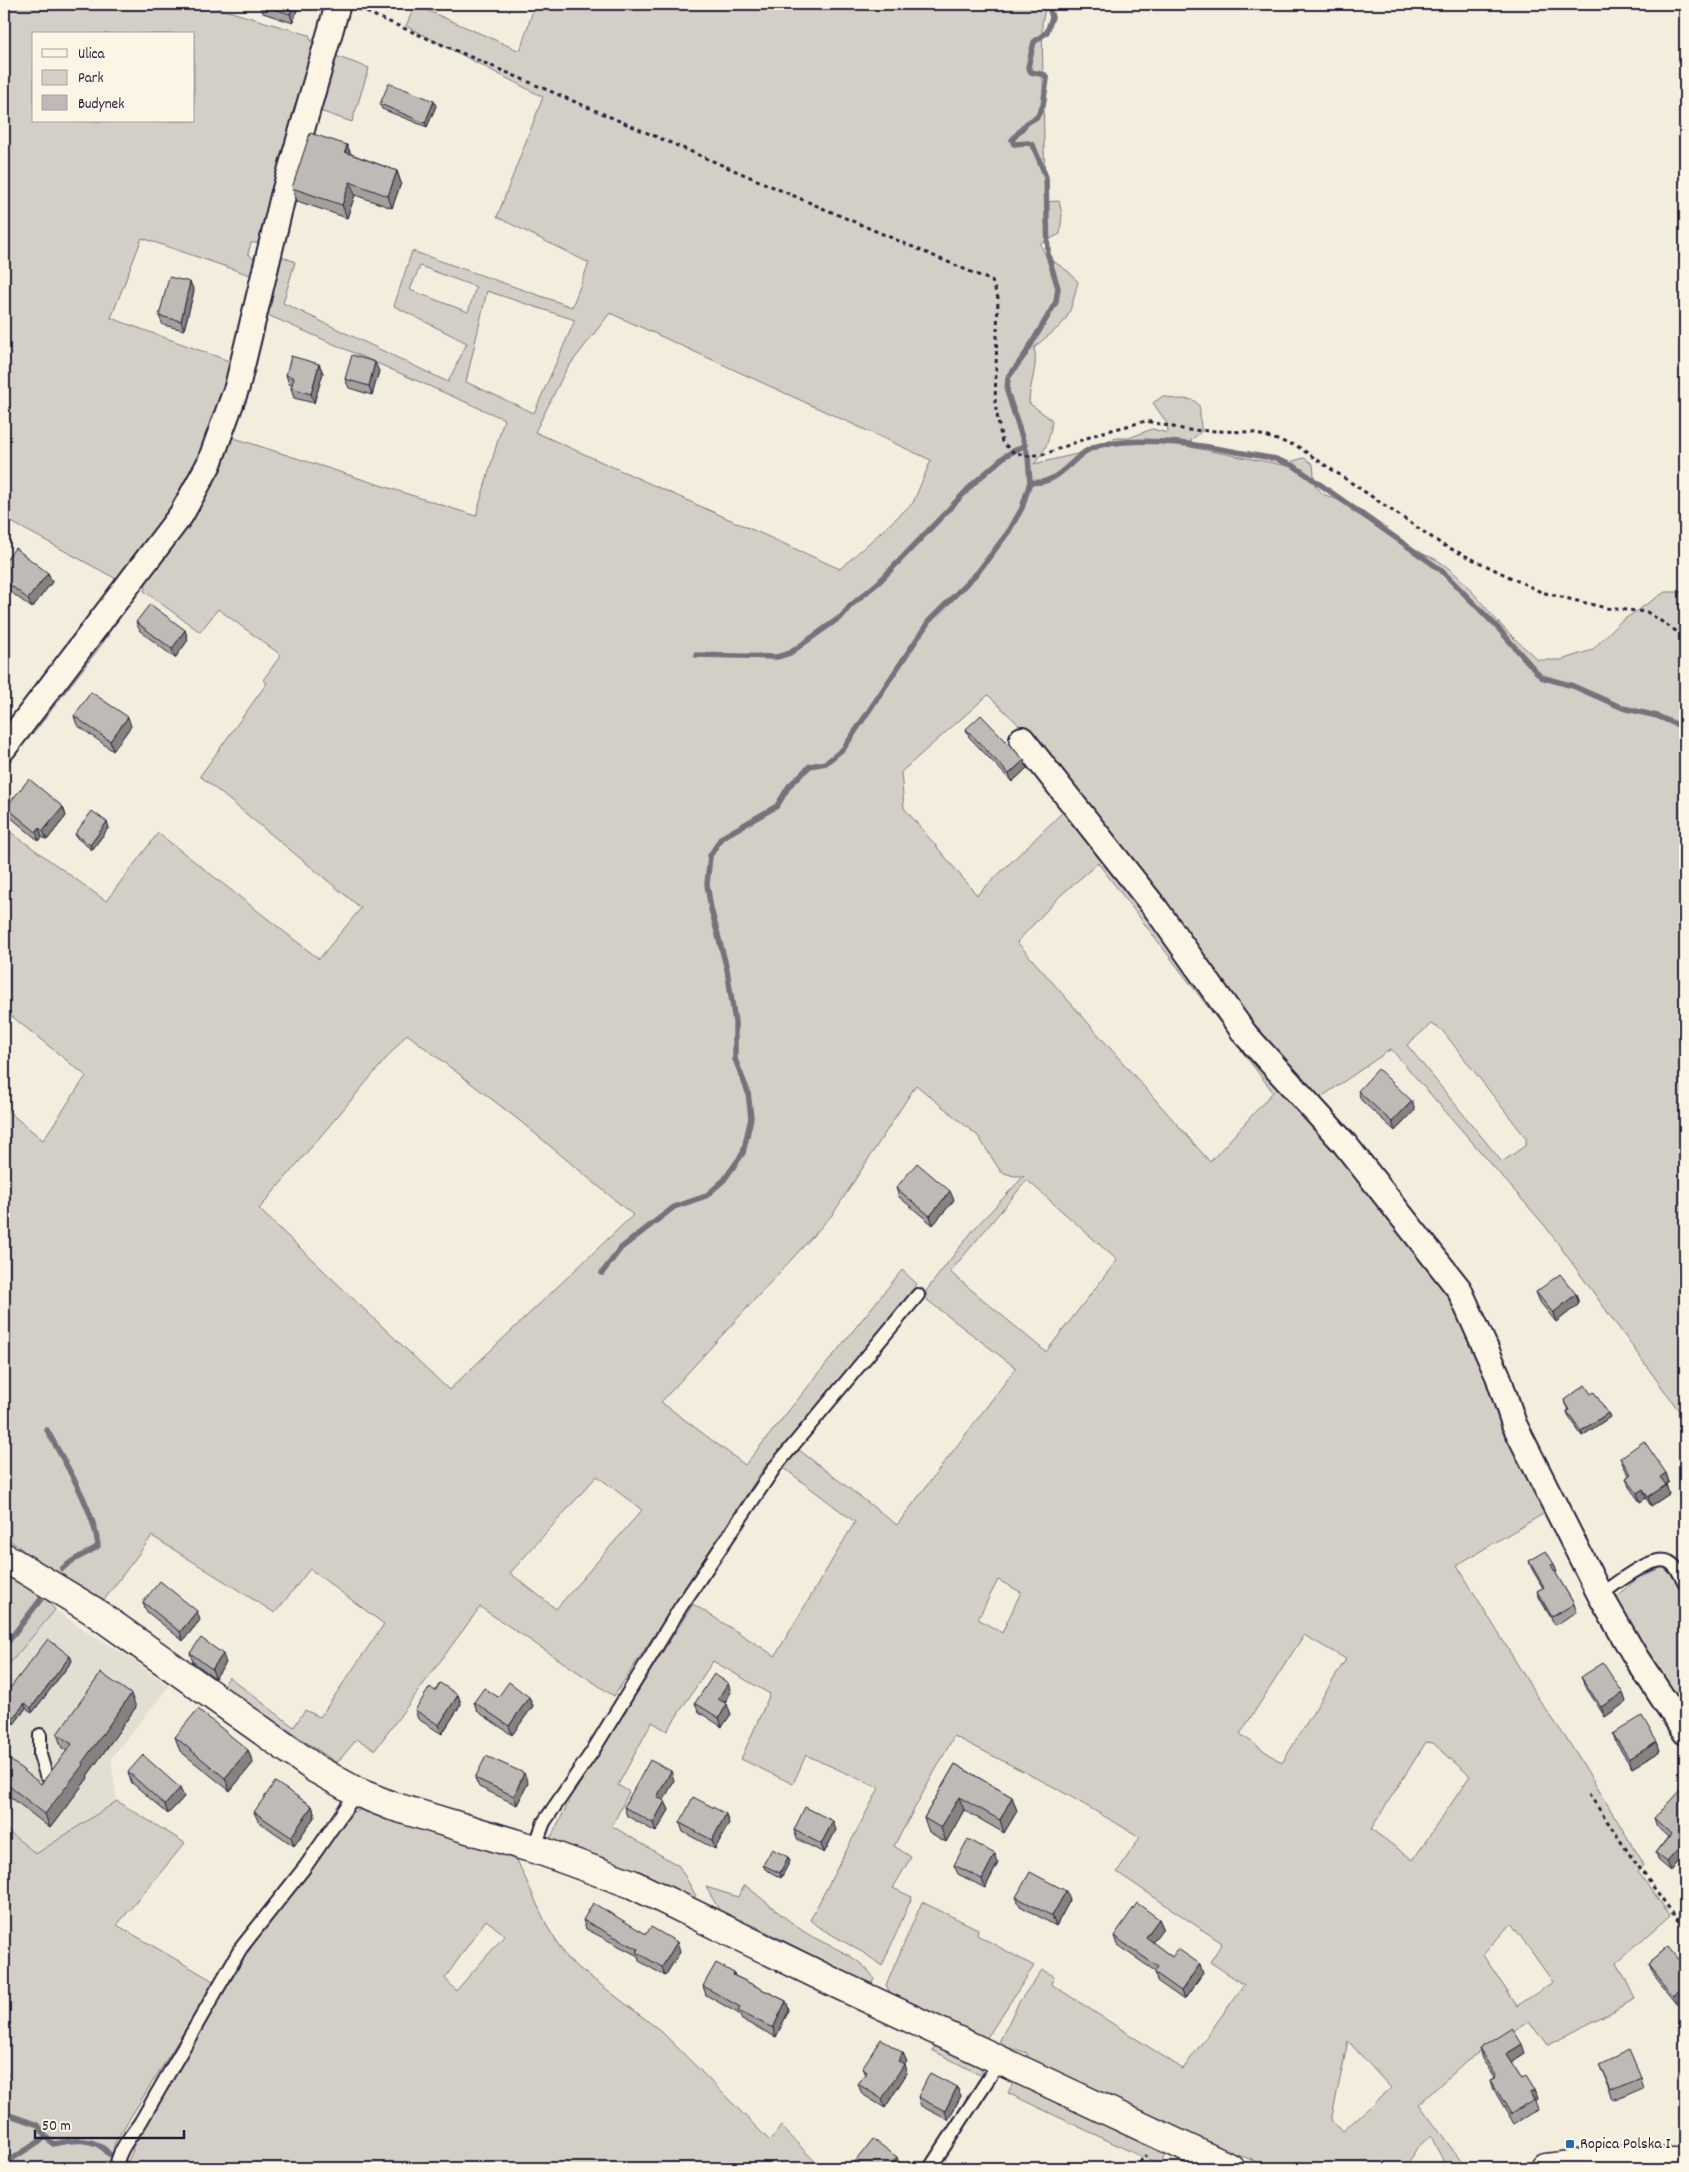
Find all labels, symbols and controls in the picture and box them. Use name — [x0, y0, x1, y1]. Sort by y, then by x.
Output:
legend — [32, 32, 195, 122]
text: Ulica — [78, 44, 106, 66]
text: Park — [78, 68, 104, 90]
text: Budynek — [78, 94, 124, 116]
scale bar — [35, 2107, 184, 2139]
text: 50 m — [42, 2116, 71, 2138]
place label: Ropica Polska I — [1580, 2133, 1670, 2156]
marker: Ropica Polska I — [1564, 2138, 1576, 2150]

